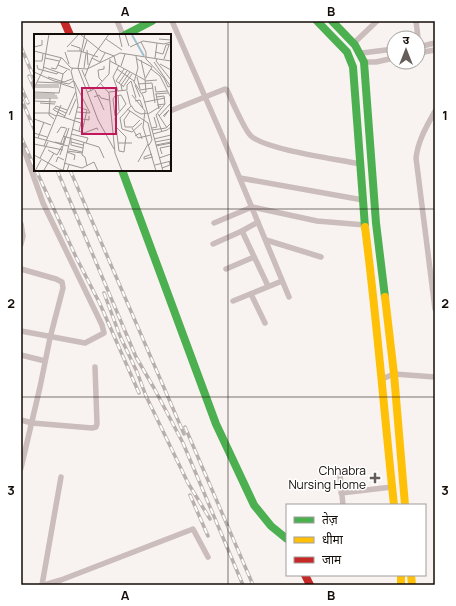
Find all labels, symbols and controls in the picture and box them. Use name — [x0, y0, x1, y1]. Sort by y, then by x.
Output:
text: A — [121, 2, 130, 20]
text: B — [327, 2, 335, 20]
north arrow — [386, 30, 426, 70]
text: उ — [403, 32, 410, 47]
inset map — [34, 34, 171, 171]
text: 1 — [8, 106, 14, 124]
text: 1 — [442, 106, 448, 124]
text: 2 — [7, 294, 15, 312]
text: 2 — [441, 294, 449, 312]
place label: Chhabra Nursing Home — [288, 462, 366, 493]
marker: Chhabra Nursing Home — [369, 472, 381, 484]
text: 3 — [7, 481, 15, 499]
text: 3 — [441, 481, 449, 499]
legend — [286, 504, 426, 576]
text: तेज़ — [322, 511, 339, 528]
text: धीमा — [322, 531, 344, 548]
text: जाम — [322, 551, 342, 568]
text: A — [121, 586, 130, 604]
text: B — [327, 586, 335, 604]

